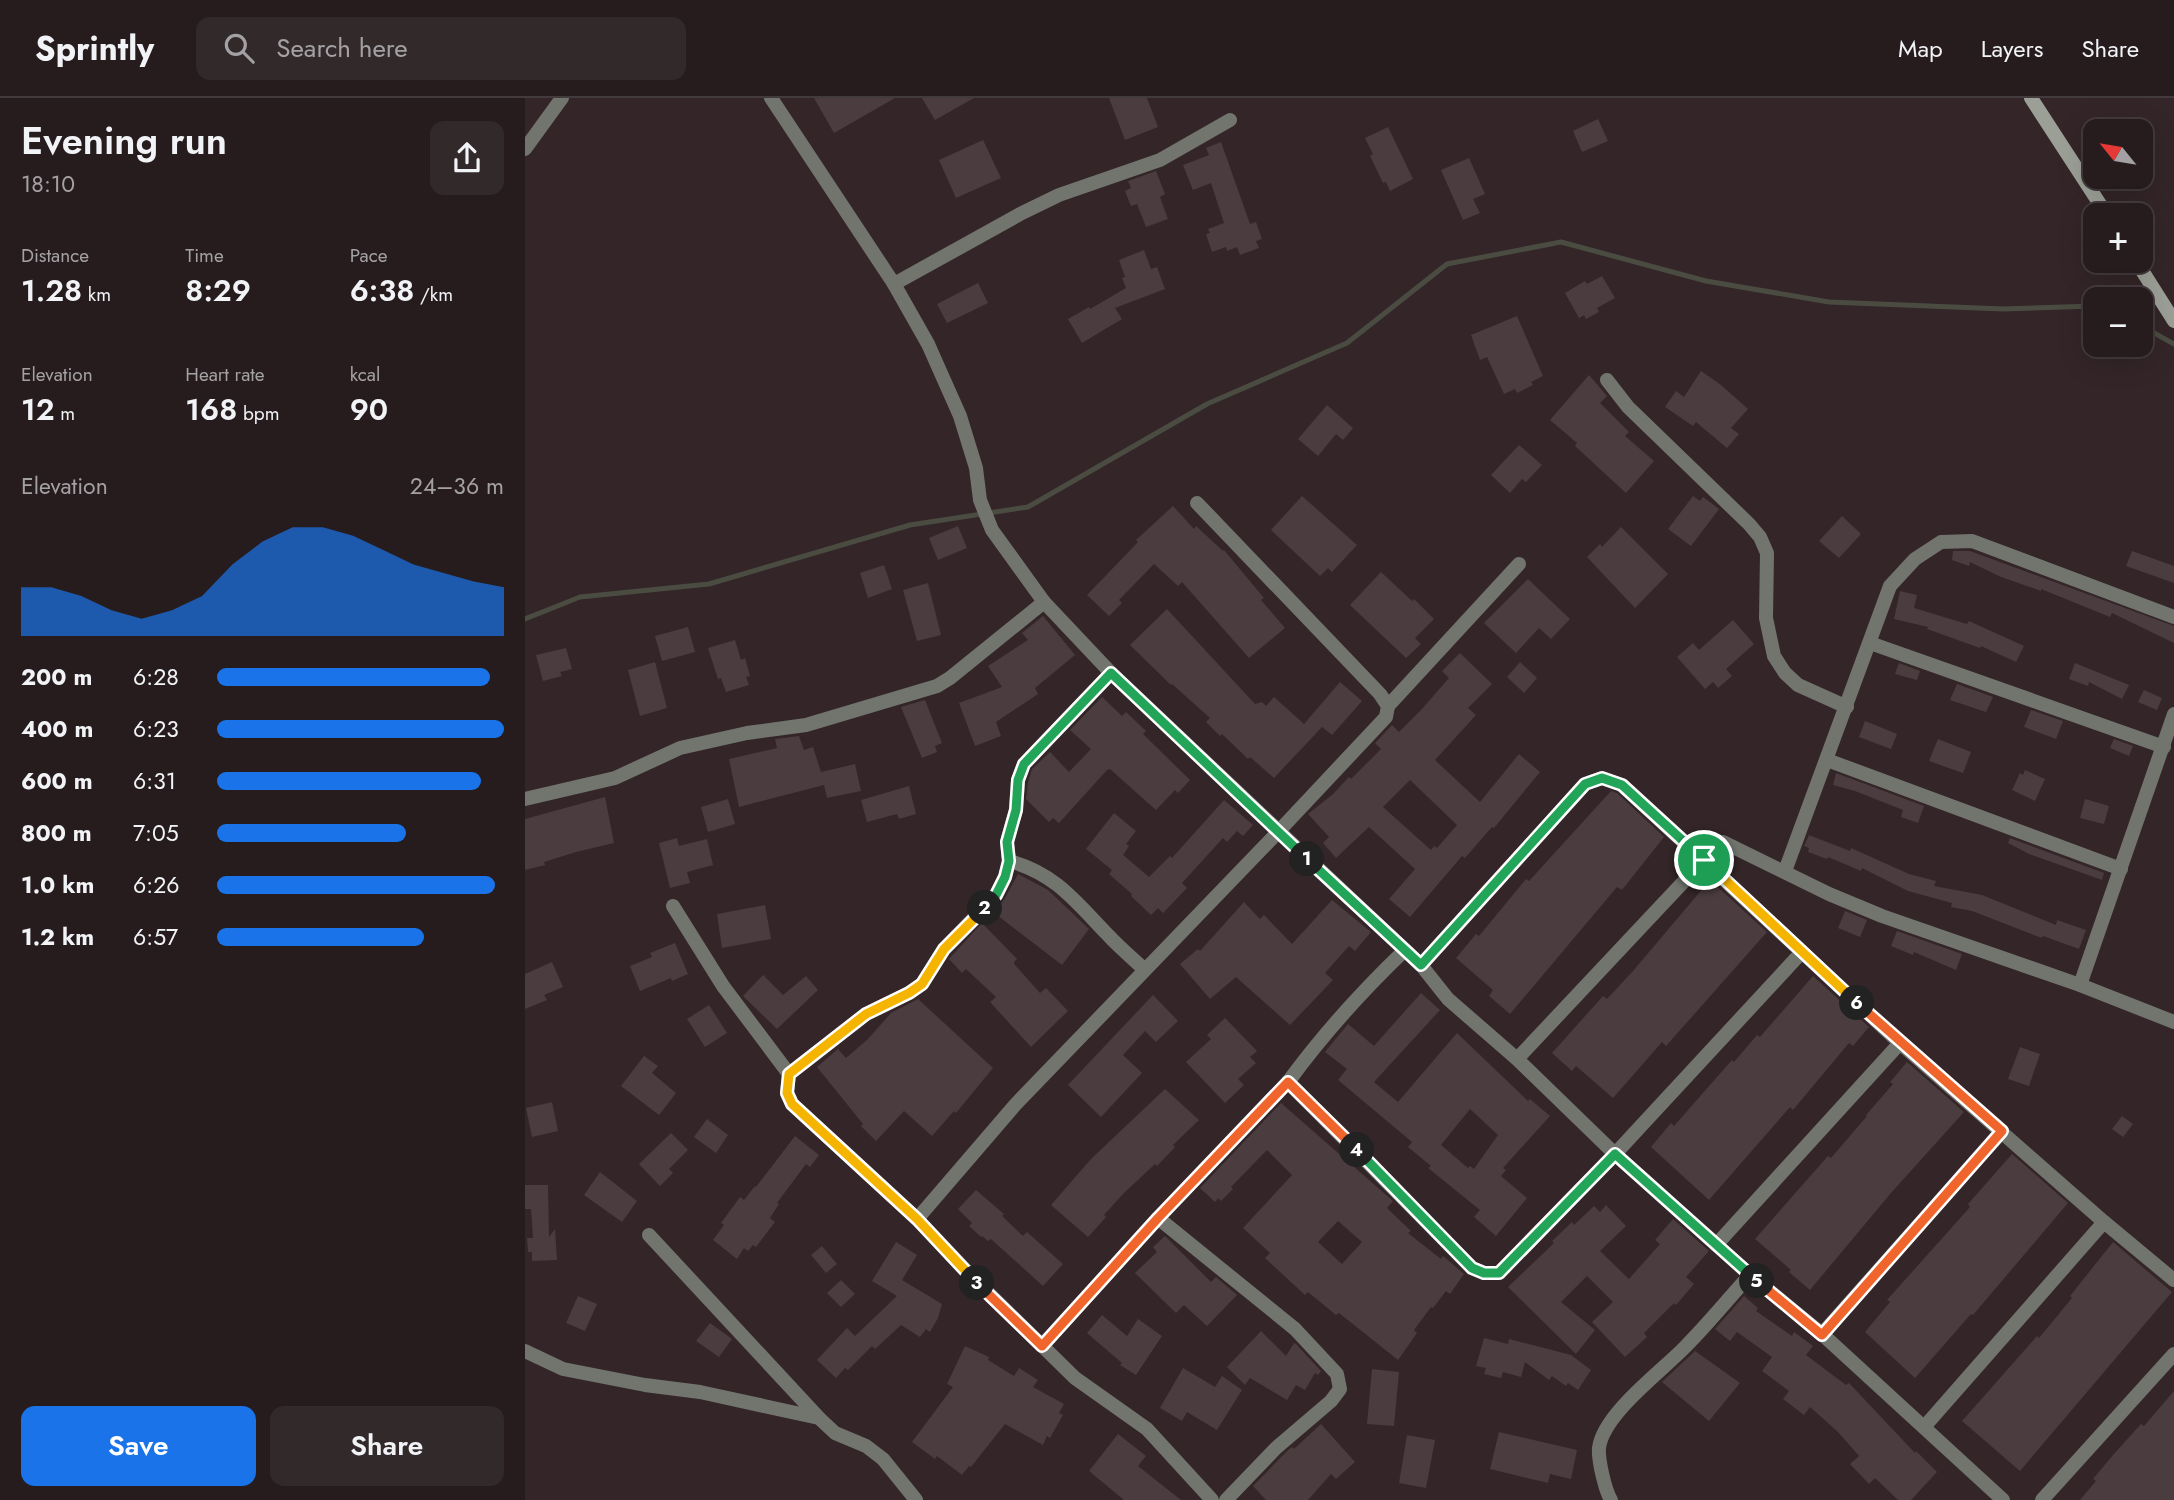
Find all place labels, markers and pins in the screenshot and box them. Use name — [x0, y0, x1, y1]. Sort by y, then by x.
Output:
pin — [1674, 830, 1734, 890]
pin: 1 — [1289, 842, 1325, 876]
pin: 2 — [967, 890, 1002, 926]
pin: 6 — [1839, 986, 1875, 1020]
pin: 4 — [1339, 1132, 1375, 1168]
pin: 5 — [1739, 1264, 1775, 1298]
pin: 3 — [959, 1266, 995, 1300]

